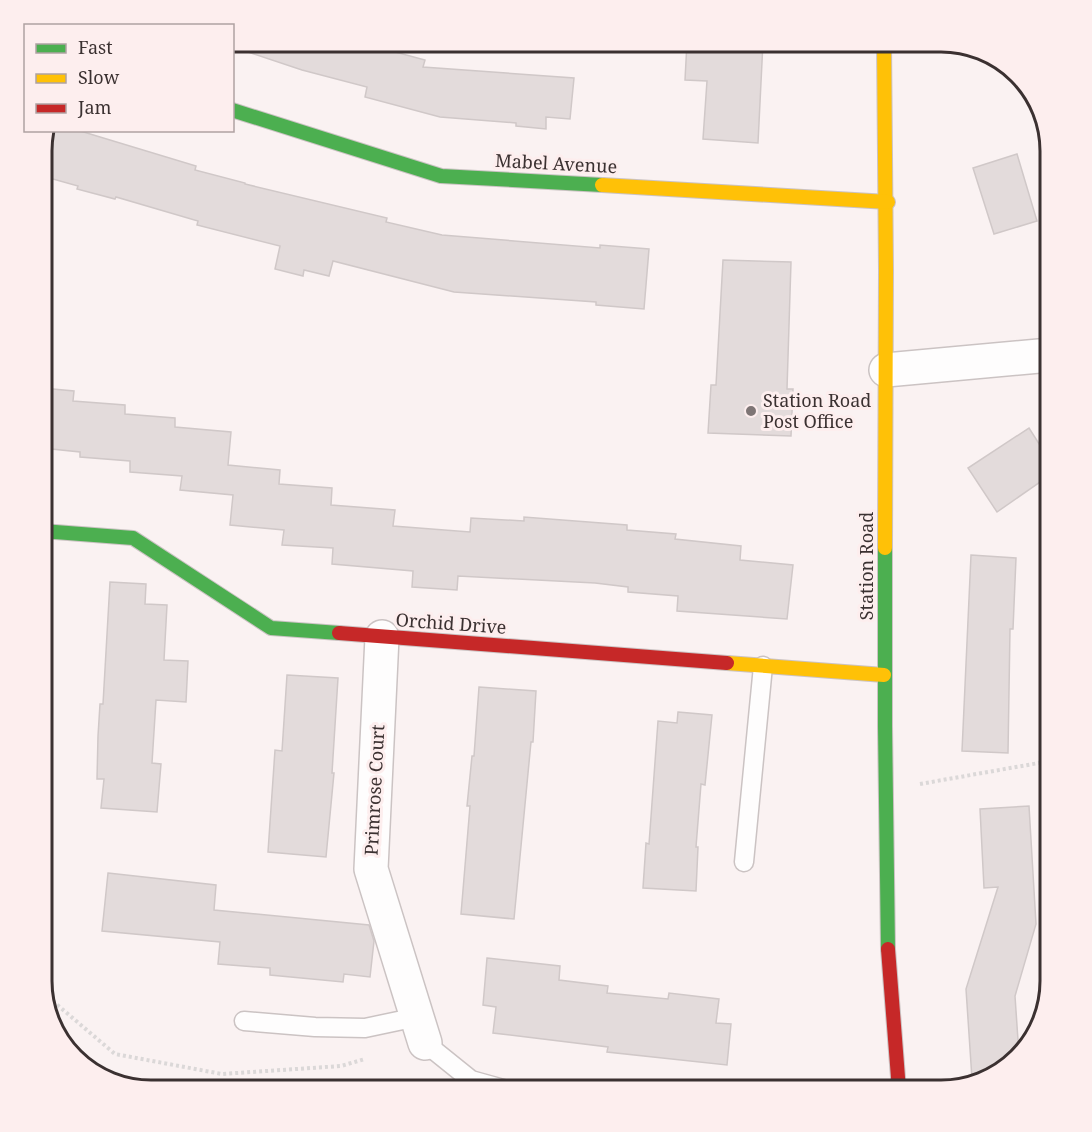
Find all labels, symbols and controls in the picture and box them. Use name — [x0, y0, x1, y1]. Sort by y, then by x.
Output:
legend — [24, 24, 234, 132]
text: Fast — [78, 35, 113, 59]
text: Slow — [78, 65, 120, 89]
text: Jam — [77, 95, 112, 119]
street label: Mabel Avenue — [494, 148, 618, 178]
place label: Station Road Post Office — [763, 388, 871, 433]
marker: Station Road Post Office — [744, 404, 758, 418]
street label: Station Road — [854, 512, 878, 620]
street label: Orchid Drive — [395, 607, 507, 639]
street label: Primrose Court — [359, 724, 389, 856]

